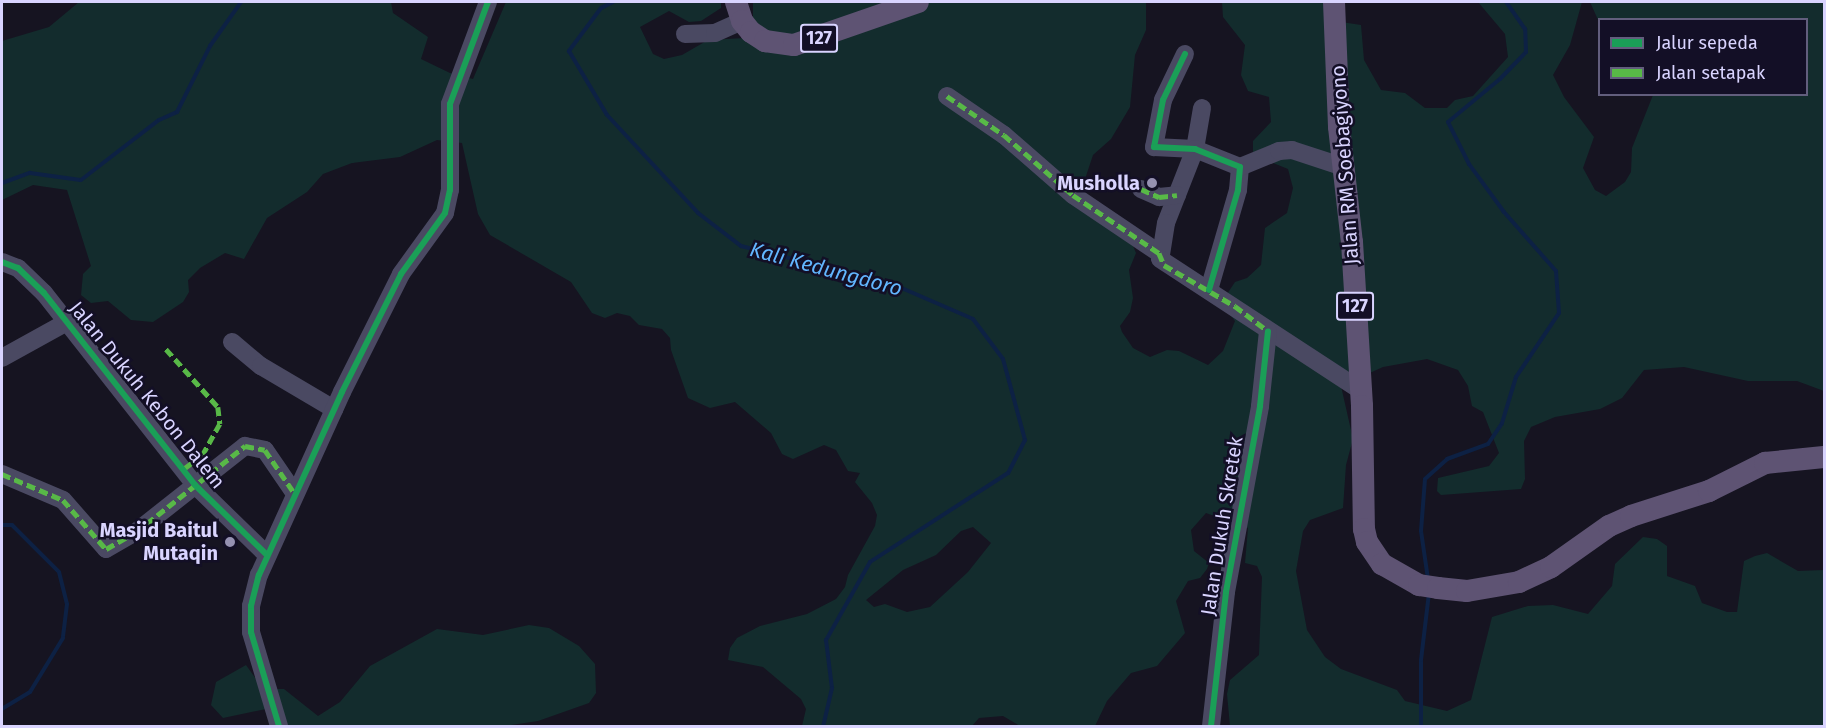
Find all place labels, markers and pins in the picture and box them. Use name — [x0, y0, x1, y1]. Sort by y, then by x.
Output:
place label: Musholla — [1057, 171, 1140, 195]
marker: Musholla — [1145, 176, 1159, 190]
place label: Masjid Baitul Mutaqin — [100, 518, 218, 565]
marker: Masjid Baitul Mutaqin — [223, 535, 237, 549]

